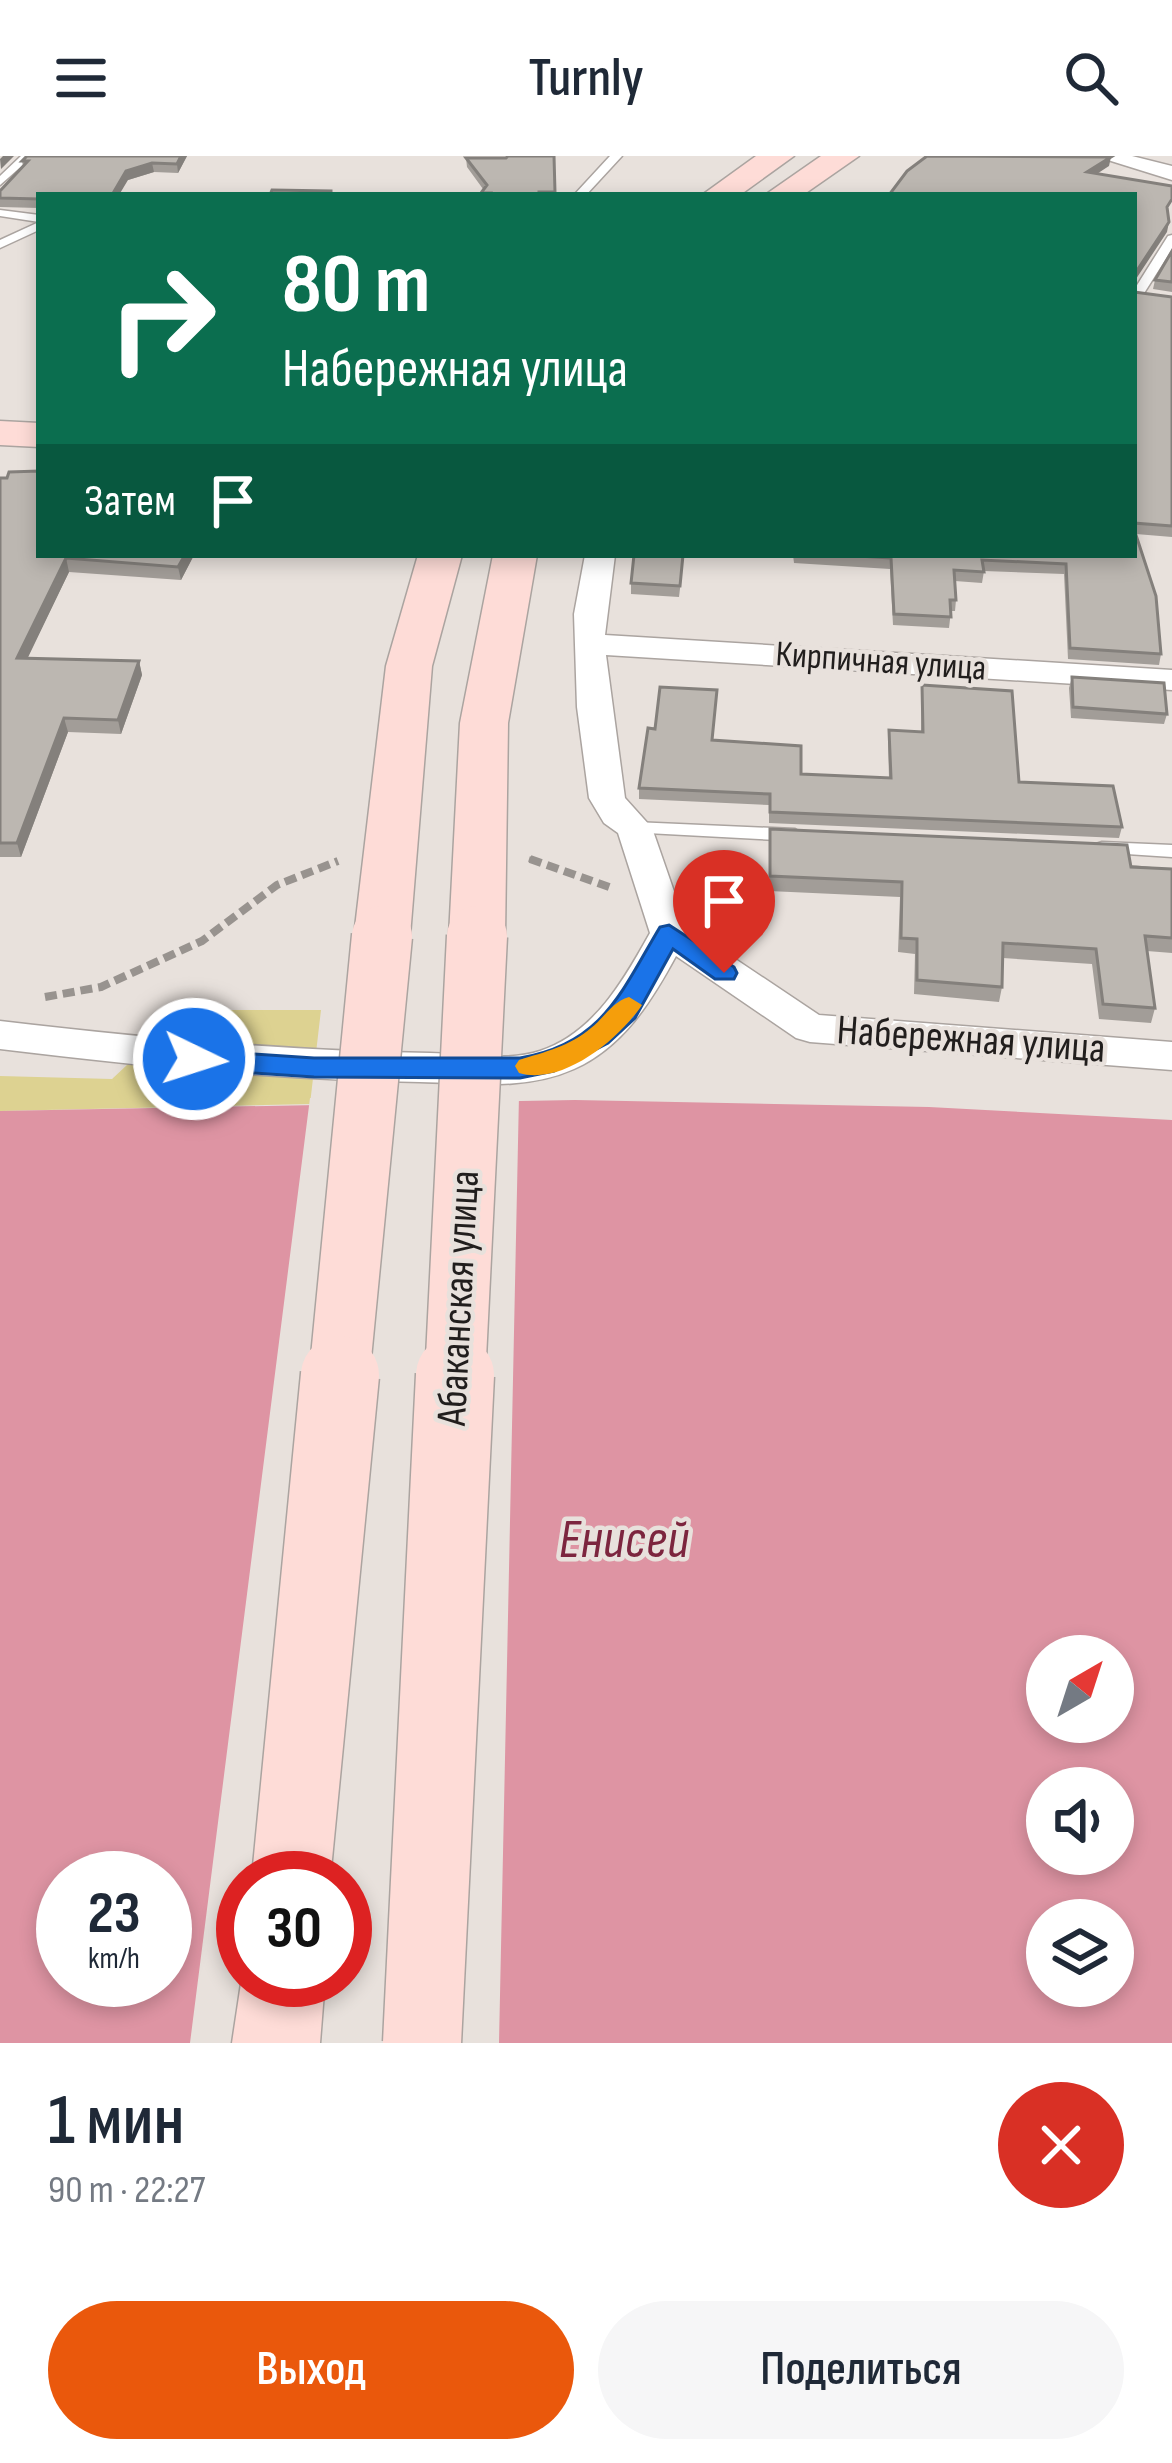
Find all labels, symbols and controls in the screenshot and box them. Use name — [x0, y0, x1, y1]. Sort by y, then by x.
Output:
icon: menu — [48, 45, 114, 111]
icon: search — [1058, 45, 1124, 111]
text: Turnly — [529, 46, 643, 111]
text: 80 m — [282, 235, 430, 336]
icon: right — [84, 240, 240, 396]
text: Набережная улица — [282, 337, 628, 402]
icon: arrive — [200, 468, 266, 534]
text: Затем — [84, 474, 176, 529]
street label: Кирпичная улица — [774, 633, 988, 691]
pin — [673, 850, 775, 973]
icon: arrive — [691, 868, 757, 934]
position arrow — [131, 996, 257, 1122]
street label: Набережная улица — [835, 1005, 1107, 1075]
street label: Абаканская улица — [427, 1169, 491, 1428]
water label: Енисей — [559, 1508, 689, 1573]
north arrow — [1026, 1635, 1134, 1743]
map controls — [1026, 1635, 1134, 2007]
button: sound — [1026, 1767, 1134, 1875]
speed limit sign: 30 — [216, 1851, 372, 2007]
text: 23 — [87, 1878, 141, 1950]
button: layers — [1026, 1899, 1134, 2007]
text: km/h — [88, 1941, 140, 1977]
text: 1 мин — [48, 2078, 184, 2165]
button: close — [998, 2082, 1124, 2208]
text: 90 m · 22:27 — [48, 2167, 205, 2214]
button: Выход — [48, 2301, 574, 2439]
button: Поделиться — [598, 2301, 1124, 2439]

